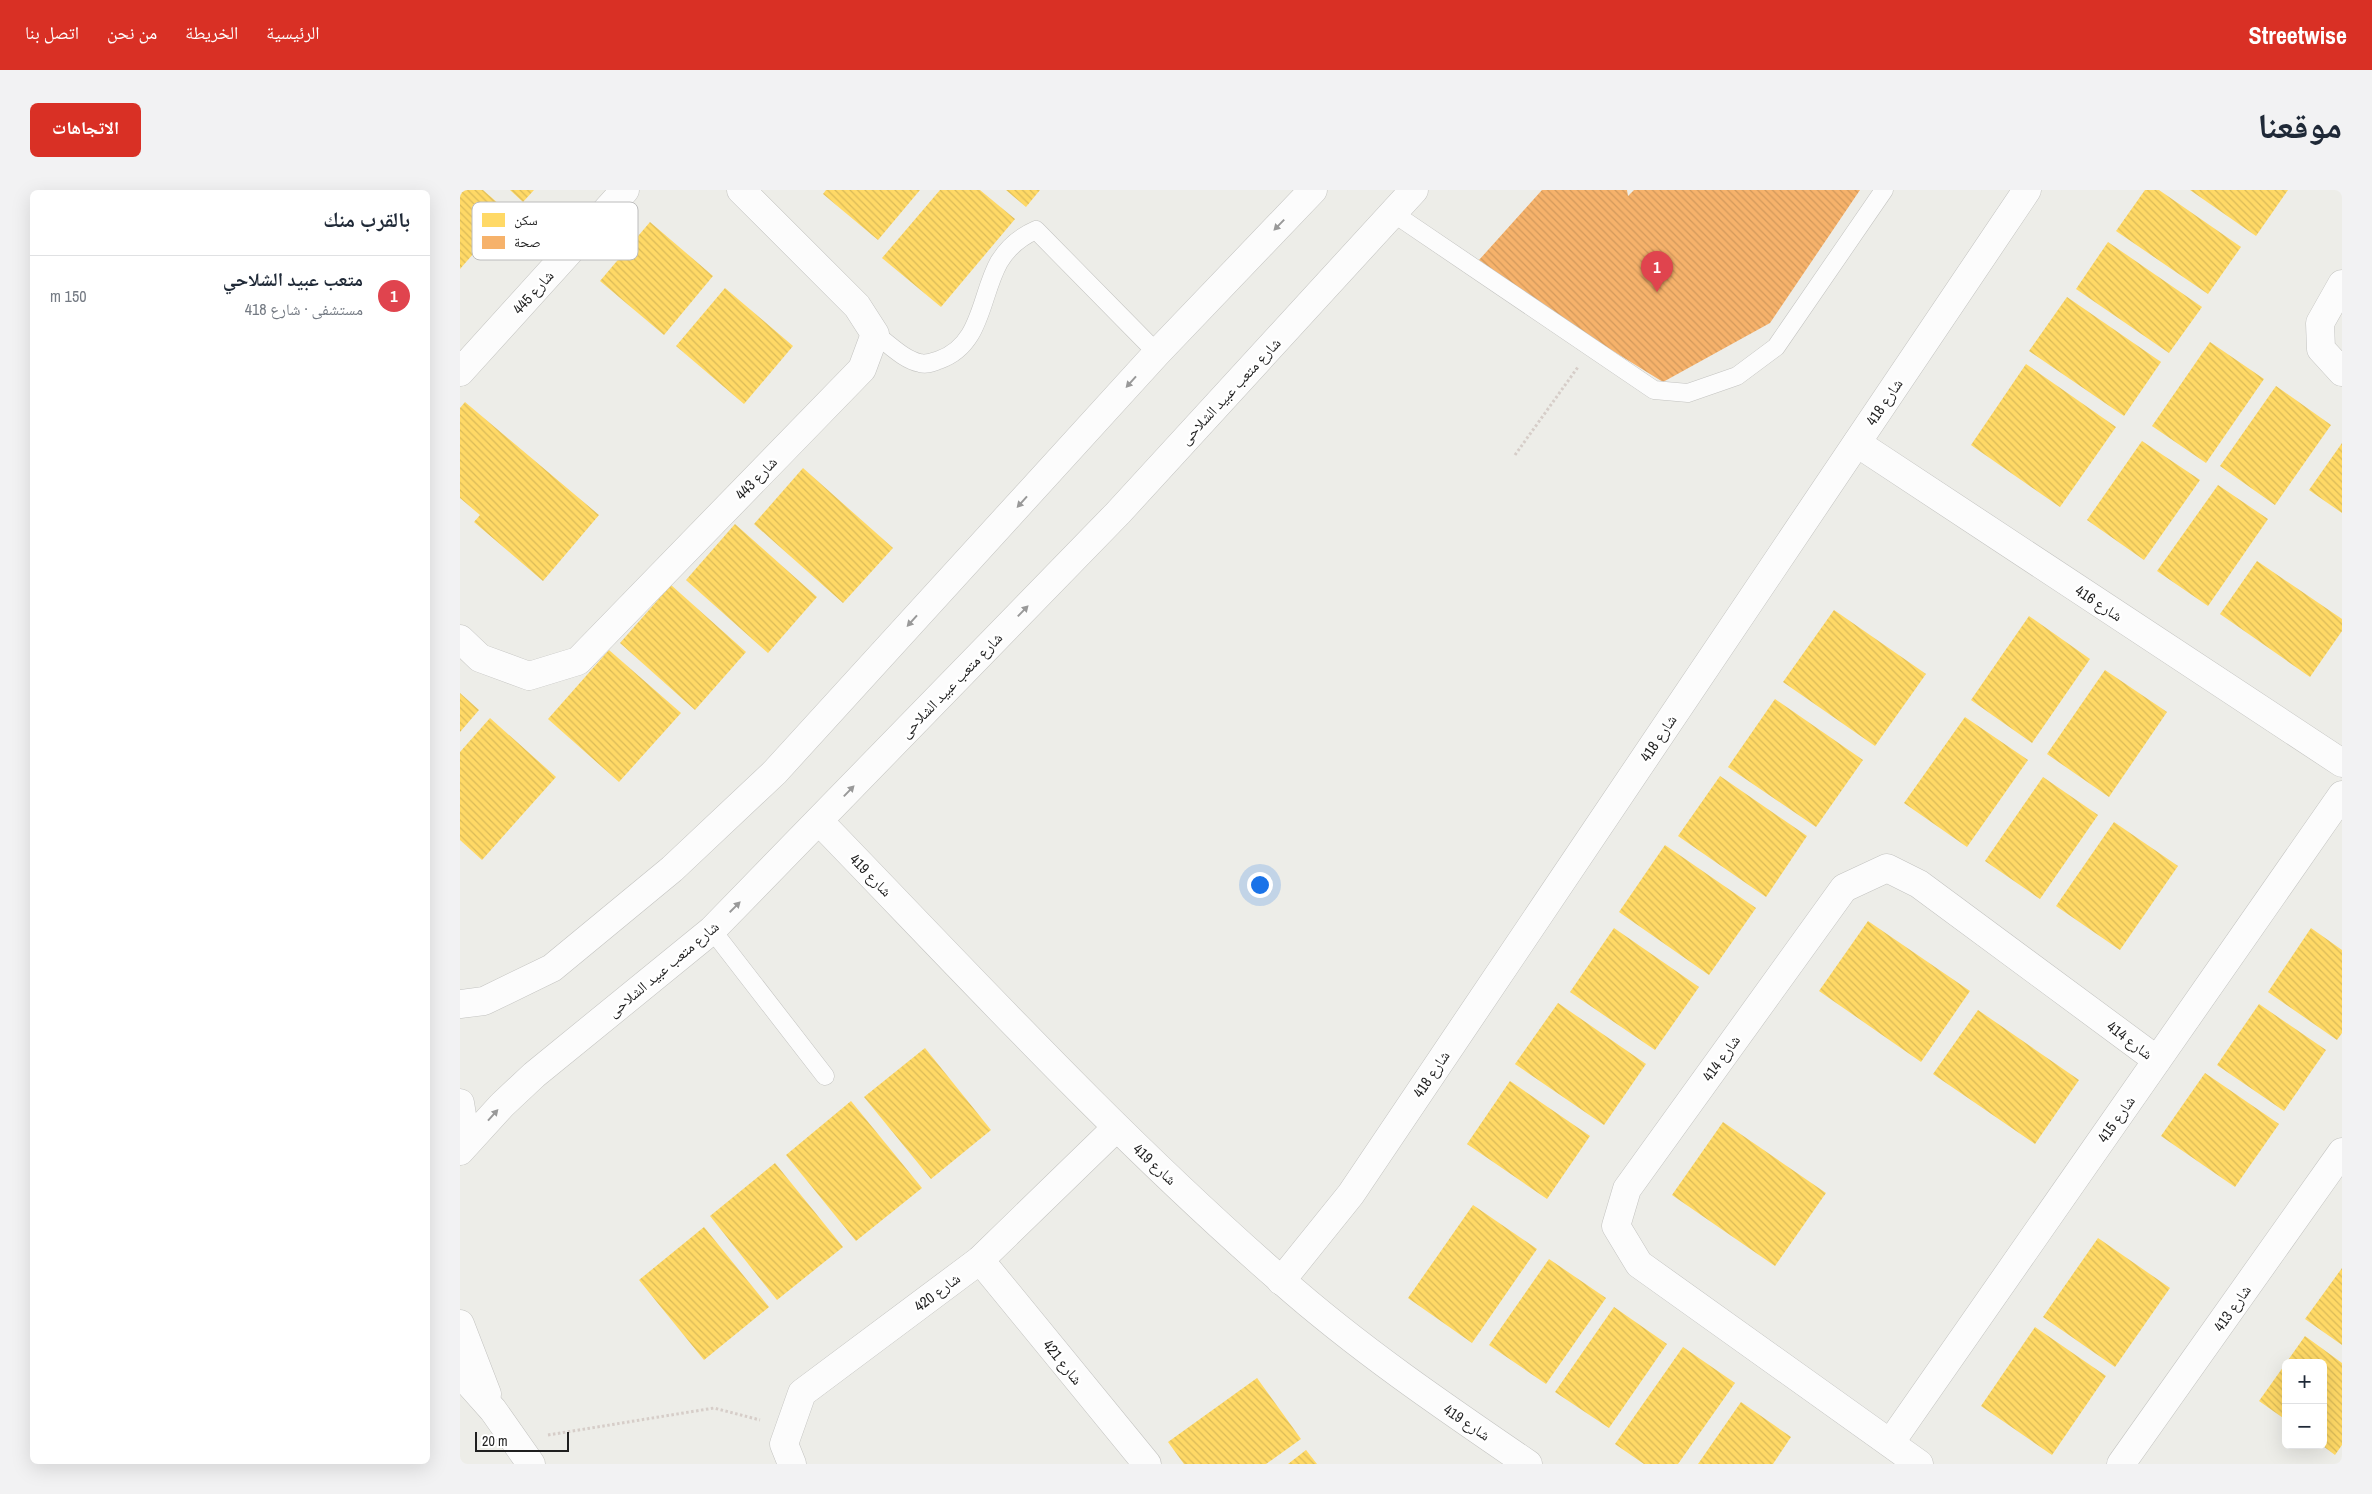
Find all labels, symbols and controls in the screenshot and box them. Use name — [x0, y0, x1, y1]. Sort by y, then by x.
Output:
text: Streetwise — [2249, 19, 2347, 51]
text: اتصل بنا — [25, 20, 79, 45]
text: من نحن — [107, 20, 157, 45]
text: الخريطة — [185, 20, 238, 45]
text: الرئيسية — [266, 20, 320, 45]
text: موقعنا — [2257, 102, 2342, 149]
button: الاتجاهات — [30, 103, 141, 157]
legend — [472, 202, 638, 260]
text: بالقرب منك — [323, 205, 410, 234]
text: سكن — [514, 211, 538, 229]
one-way arrow — [1273, 219, 1285, 231]
text: صحة — [514, 233, 541, 251]
pin: 1 — [1641, 251, 1673, 292]
street label: شارع 445 — [508, 265, 558, 319]
text: متعب عبيد الشلاحي — [223, 266, 363, 292]
text: 150 m — [50, 285, 86, 307]
text: 1 — [390, 285, 398, 307]
text: مستشفى · شارع 418 — [245, 298, 363, 320]
street label: شارع متعب عبيد الشلاحى — [1175, 333, 1285, 449]
street label: شارع 418 — [1861, 374, 1907, 430]
one-way arrow — [1126, 375, 1137, 388]
street label: شارع 443 — [730, 452, 782, 504]
one-way arrow — [1016, 495, 1028, 507]
street label: شارع 416 — [2071, 580, 2127, 626]
one-way arrow — [1017, 605, 1029, 617]
one-way arrow — [906, 615, 918, 627]
street label: شارع متعب عبيد الشلاحى — [895, 627, 1007, 743]
street label: شارع 418 — [1635, 710, 1681, 766]
one-way arrow — [843, 785, 855, 797]
street label: شارع 419 — [845, 849, 897, 901]
your location — [1247, 872, 1273, 898]
one-way arrow — [729, 901, 741, 913]
street label: شارع متعب عبيد الشلاحى — [603, 916, 723, 1022]
street label: شارع 414 — [2103, 1016, 2157, 1064]
street label: شارع 414 — [1697, 1031, 1745, 1085]
street label: شارع 418 — [1408, 1046, 1454, 1102]
street label: شارع 415 — [2092, 1091, 2140, 1147]
one-way arrow — [487, 1109, 499, 1121]
street label: شارع 419 — [1129, 1138, 1181, 1190]
street label: شارع 420 — [910, 1268, 964, 1316]
street label: شارع 413 — [2208, 1280, 2256, 1336]
street label: شارع 421 — [1038, 1335, 1088, 1389]
map controls — [2282, 1359, 2327, 1449]
button: + — [2282, 1359, 2327, 1404]
street label: شارع 419 — [1439, 1399, 1495, 1445]
button: − — [2282, 1404, 2327, 1449]
scale bar — [475, 1429, 569, 1452]
text: 20 m — [482, 1432, 508, 1450]

